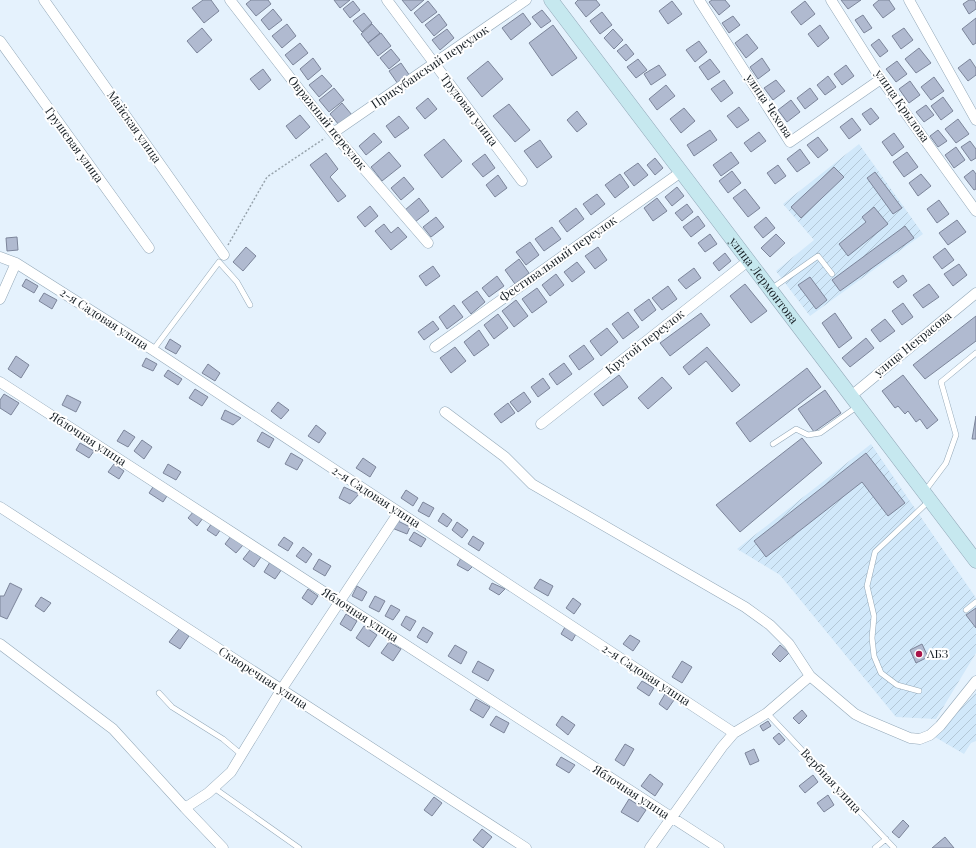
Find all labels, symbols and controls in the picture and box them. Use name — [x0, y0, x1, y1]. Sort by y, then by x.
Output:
street label: Прикубанский переулок — [368, 21, 491, 112]
street label: улица Крылова — [871, 65, 934, 145]
street label: улица Чехова — [742, 69, 797, 141]
street label: Трудовая улица — [437, 70, 502, 149]
street label: Овражный переулок — [285, 72, 371, 173]
street label: Майская улица — [104, 87, 166, 166]
street label: Грушевая улица — [42, 103, 108, 185]
street label: Фестивальный переулок — [495, 211, 619, 305]
street label: улица Лермонтова — [726, 233, 802, 327]
street label: 2-я Садовая улица — [57, 284, 152, 353]
street label: Крутой переулок — [602, 305, 687, 377]
street label: улица Некрасова — [870, 307, 954, 380]
street label: Яблочная улица — [46, 407, 130, 469]
street label: 2-я Садовая улица — [329, 462, 424, 531]
street label: Яблочная улица — [318, 583, 402, 645]
street label: 2-я Садовая улица — [599, 640, 694, 709]
street label: Скворечная улица — [216, 642, 311, 712]
place label: АБЗ — [926, 645, 949, 661]
marker: АБЗ — [914, 649, 924, 659]
street label: Вербная улица — [798, 745, 866, 816]
street label: Яблочная улица — [589, 760, 673, 822]

